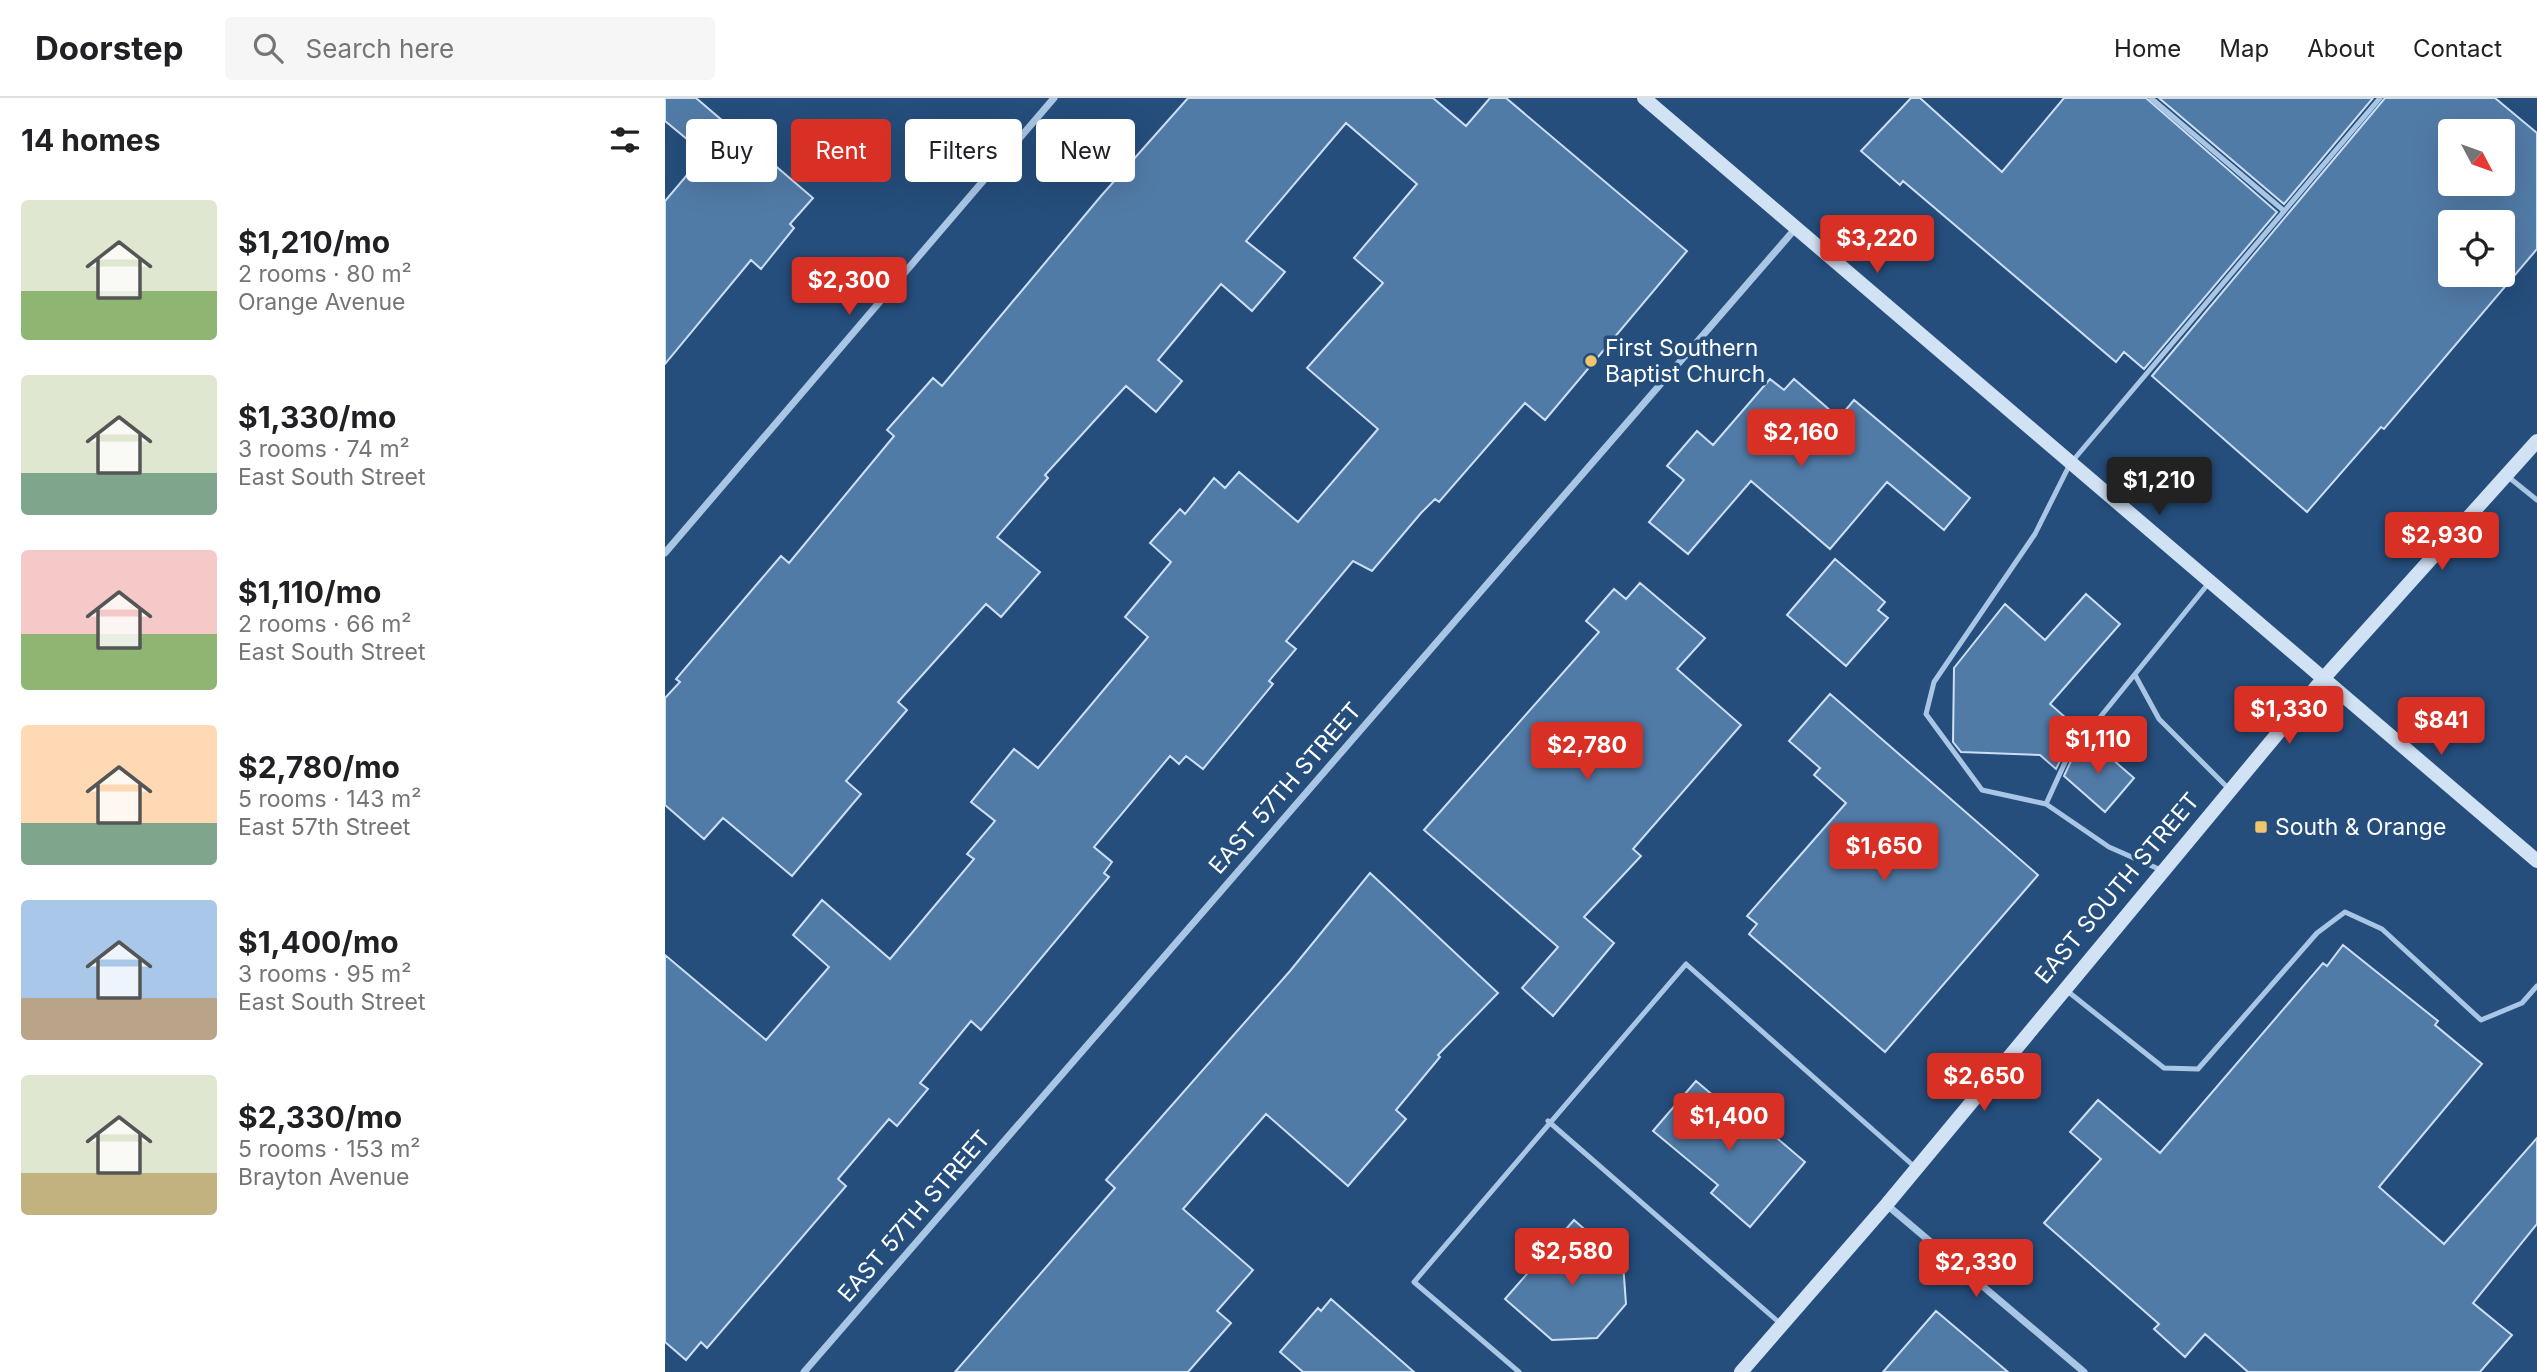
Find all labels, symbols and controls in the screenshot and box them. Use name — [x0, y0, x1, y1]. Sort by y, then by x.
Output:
search box — [225, 17, 715, 80]
text: Doorstep — [35, 28, 183, 68]
icon: search — [249, 29, 287, 67]
text: Search here — [305, 33, 454, 64]
text: Home — [2114, 34, 2181, 63]
text: Map — [2219, 34, 2269, 63]
text: About — [2307, 34, 2375, 63]
text: Contact — [2413, 34, 2502, 63]
chip: Buy — [686, 119, 777, 182]
chip: Rent — [791, 119, 891, 182]
chip: Filters — [905, 119, 1022, 182]
chip: New — [1036, 119, 1135, 182]
north arrow — [2438, 119, 2515, 196]
map controls — [2438, 119, 2515, 287]
icon: filters — [606, 121, 644, 159]
text: 14 homes — [21, 122, 160, 158]
button: locate — [2438, 210, 2515, 287]
pin: $3,220 — [1820, 216, 1934, 275]
text: $1,210/mo — [238, 224, 390, 260]
text: $3,220 — [1836, 224, 1918, 252]
icon: home — [77, 228, 161, 312]
pin: $2,300 — [792, 258, 906, 317]
text: 2 rooms · 80 m² — [238, 260, 412, 288]
text: $2,300 — [808, 266, 890, 294]
text: Orange Avenue — [238, 288, 406, 316]
place label: First Southern Baptist Church — [1605, 334, 1765, 388]
marker: First Southern Baptist Church — [1583, 353, 1599, 369]
text: $1,330/mo — [238, 399, 396, 435]
icon: home — [77, 403, 161, 487]
pin: $2,160 — [1744, 410, 1858, 469]
text: $2,160 — [1763, 418, 1839, 446]
text: 3 rooms · 74 m² — [238, 435, 410, 463]
pin: $1,210 — [2102, 458, 2216, 517]
text: East South Street — [238, 463, 426, 491]
text: $1,210 — [2123, 466, 2195, 494]
pin: $2,930 — [2385, 512, 2499, 572]
text: $2,930 — [2401, 521, 2483, 549]
text: $1,110/mo — [238, 574, 381, 610]
icon: home — [77, 578, 161, 662]
text: 2 rooms · 66 m² — [238, 610, 412, 638]
text: East South Street — [238, 638, 426, 666]
pin: $1,330 — [2232, 686, 2346, 746]
text: $1,330 — [2250, 695, 2328, 723]
street label: EAST 57TH STREET — [1203, 697, 1367, 879]
pin: $841 — [2400, 698, 2482, 757]
text: $841 — [2414, 706, 2468, 734]
pin: $1,110 — [2041, 716, 2155, 776]
pin: $2,780 — [1530, 722, 1644, 782]
text: $1,110 — [2065, 725, 2131, 753]
text: $2,780 — [1547, 731, 1627, 759]
text: $2,780/mo — [238, 749, 400, 785]
icon: home — [77, 753, 161, 837]
text: 5 rooms · 143 m² — [238, 785, 421, 813]
street label: EAST SOUTH STREET — [2029, 787, 2205, 989]
text: East 57th Street — [238, 813, 410, 841]
place label: South & Orange — [2275, 813, 2446, 841]
marker: South & Orange — [2253, 819, 2269, 835]
pin: $1,650 — [1827, 824, 1941, 883]
text: $1,650 — [1845, 832, 1923, 860]
text: $1,400/mo — [238, 924, 399, 960]
icon: home — [77, 928, 161, 1012]
text: 3 rooms · 95 m² — [238, 960, 411, 988]
text: East South Street — [238, 988, 426, 1016]
pin: $2,650 — [1927, 1054, 2041, 1113]
text: $2,650 — [1943, 1062, 2025, 1090]
pin: $1,400 — [1672, 1094, 1786, 1153]
text: $2,330/mo — [238, 1099, 402, 1135]
text: $1,400 — [1689, 1102, 1769, 1130]
icon: home — [77, 1103, 161, 1187]
street label: EAST 57TH STREET — [832, 1125, 996, 1307]
text: 5 rooms · 153 m² — [238, 1135, 420, 1163]
text: Brayton Avenue — [238, 1163, 410, 1191]
pin: $2,580 — [1515, 1228, 1629, 1288]
text: $2,580 — [1531, 1237, 1613, 1265]
pin: $2,330 — [1919, 1240, 2033, 1299]
text: $2,330 — [1935, 1248, 2017, 1276]

